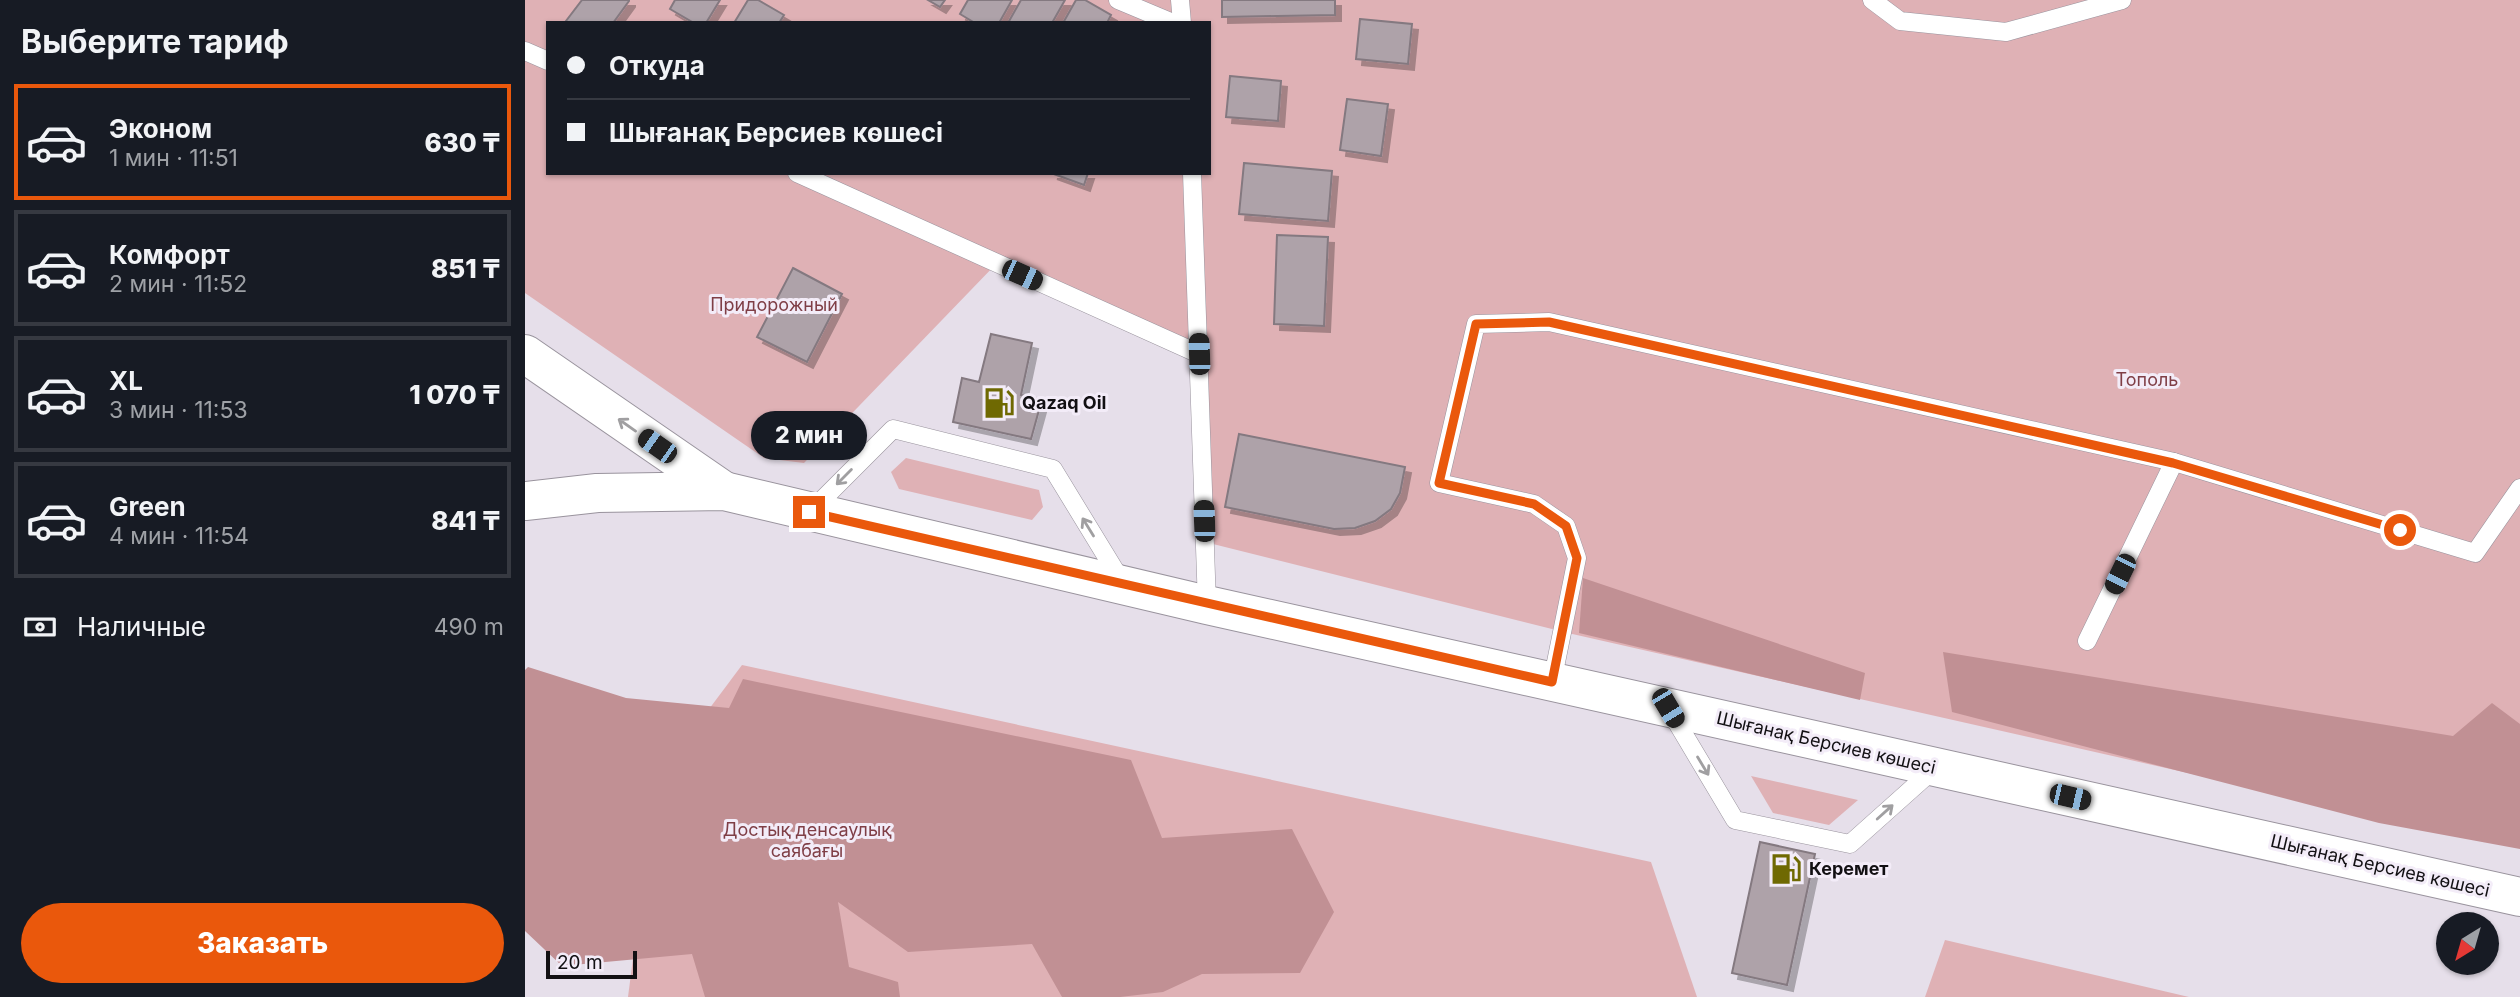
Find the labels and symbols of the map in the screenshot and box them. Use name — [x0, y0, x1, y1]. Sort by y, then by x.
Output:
car — [999, 257, 1046, 293]
park label: Придорожный — [710, 294, 838, 315]
car — [1188, 333, 1211, 375]
park label: Тополь — [2116, 369, 2178, 390]
fuel station icon: Qazaq Oil — [982, 386, 1016, 420]
place label: Qazaq Oil — [1022, 392, 1106, 413]
callout: 2 мин — [751, 410, 867, 460]
one-way arrow — [618, 418, 637, 432]
car — [634, 425, 681, 467]
one-way arrow — [836, 469, 853, 486]
route end — [793, 496, 825, 528]
car — [1193, 500, 1216, 542]
route start — [2384, 514, 2416, 546]
one-way arrow — [1081, 518, 1096, 537]
car — [2102, 551, 2139, 597]
car — [1649, 685, 1688, 731]
street label: Шығанақ Берсиев көшесі — [1714, 707, 1938, 778]
one-way arrow — [1696, 756, 1710, 776]
car — [2048, 782, 2093, 812]
one-way arrow — [1876, 804, 1894, 820]
park label: Достық денсаулық саябағы — [723, 819, 892, 861]
street label: Шығанақ Берсиев көшесі — [2268, 830, 2492, 901]
fuel station icon: Керемет — [1769, 852, 1803, 886]
place label: Керемет — [1809, 858, 1889, 879]
north arrow — [2436, 912, 2499, 975]
scale bar — [546, 948, 637, 980]

